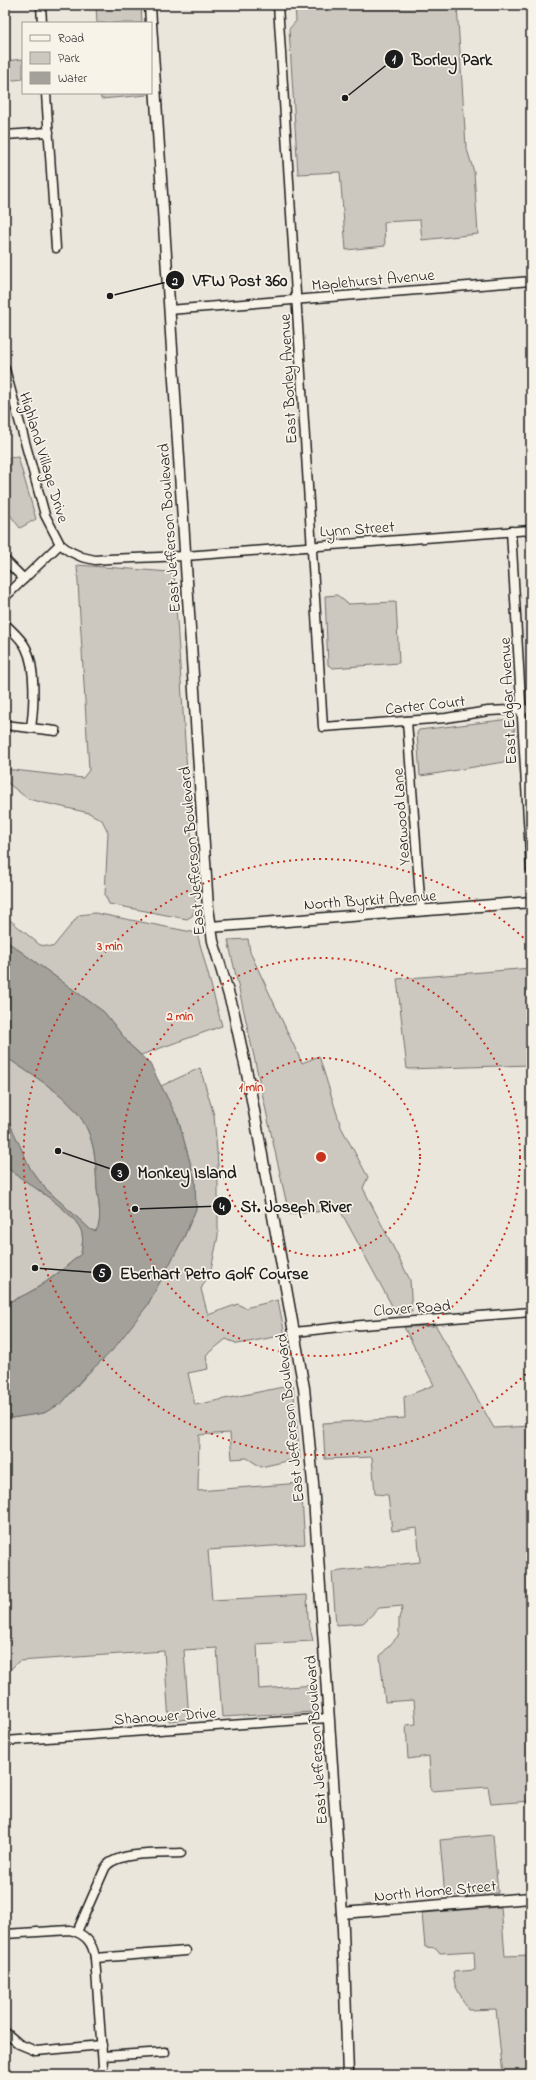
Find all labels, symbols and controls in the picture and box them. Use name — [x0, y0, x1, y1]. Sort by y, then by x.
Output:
legend — [22, 22, 152, 94]
text: Road — [58, 30, 84, 48]
callout: Borley Park — [384, 44, 500, 73]
text: Borley Park — [411, 48, 493, 75]
text: Park — [58, 50, 80, 68]
text: 1 — [392, 51, 396, 69]
text: Water — [58, 70, 87, 88]
street label: Maplehurst Avenue — [311, 264, 437, 298]
callout: VFW Post 360 — [165, 266, 295, 295]
text: VFW Post 360 — [192, 269, 288, 294]
text: 2 — [171, 273, 178, 291]
street label: East Borley Avenue — [274, 312, 304, 445]
street label: Highland Village Drive — [12, 389, 75, 527]
street label: East Jefferson Boulevard — [152, 442, 188, 613]
street label: Lynn Street — [319, 515, 396, 545]
street label: East Edgar Avenue — [494, 636, 524, 765]
street label: Carter Court — [384, 690, 467, 722]
street label: East Jefferson Boulevard — [174, 765, 212, 936]
street label: Yearwood Lane — [387, 766, 417, 866]
street label: North Byrkit Avenue — [303, 884, 438, 918]
text: 3 min — [96, 938, 123, 956]
text: 2 min — [166, 1008, 193, 1026]
text: 1 min — [239, 1079, 263, 1097]
centre of rings — [314, 1150, 328, 1164]
callout: Monkey Island — [110, 1158, 245, 1187]
text: Monkey Island — [138, 1161, 237, 1188]
text: 3 — [117, 1165, 123, 1183]
callout: St. Joseph River — [212, 1192, 359, 1221]
text: St. Joseph River — [240, 1195, 352, 1220]
text: 4 — [219, 1199, 225, 1217]
callout: Eberhart Petro Golf Course — [92, 1259, 317, 1288]
text: Eberhart Petro Golf Course — [120, 1262, 310, 1287]
text: 5 — [99, 1265, 106, 1283]
street label: Clover Road — [373, 1294, 452, 1324]
street label: East Jefferson Boulevard — [270, 1332, 312, 1503]
street label: East Jefferson Boulevard — [299, 1654, 335, 1825]
street label: Shanower Drive — [113, 1701, 218, 1733]
street label: North Home Street — [373, 1875, 498, 1909]

